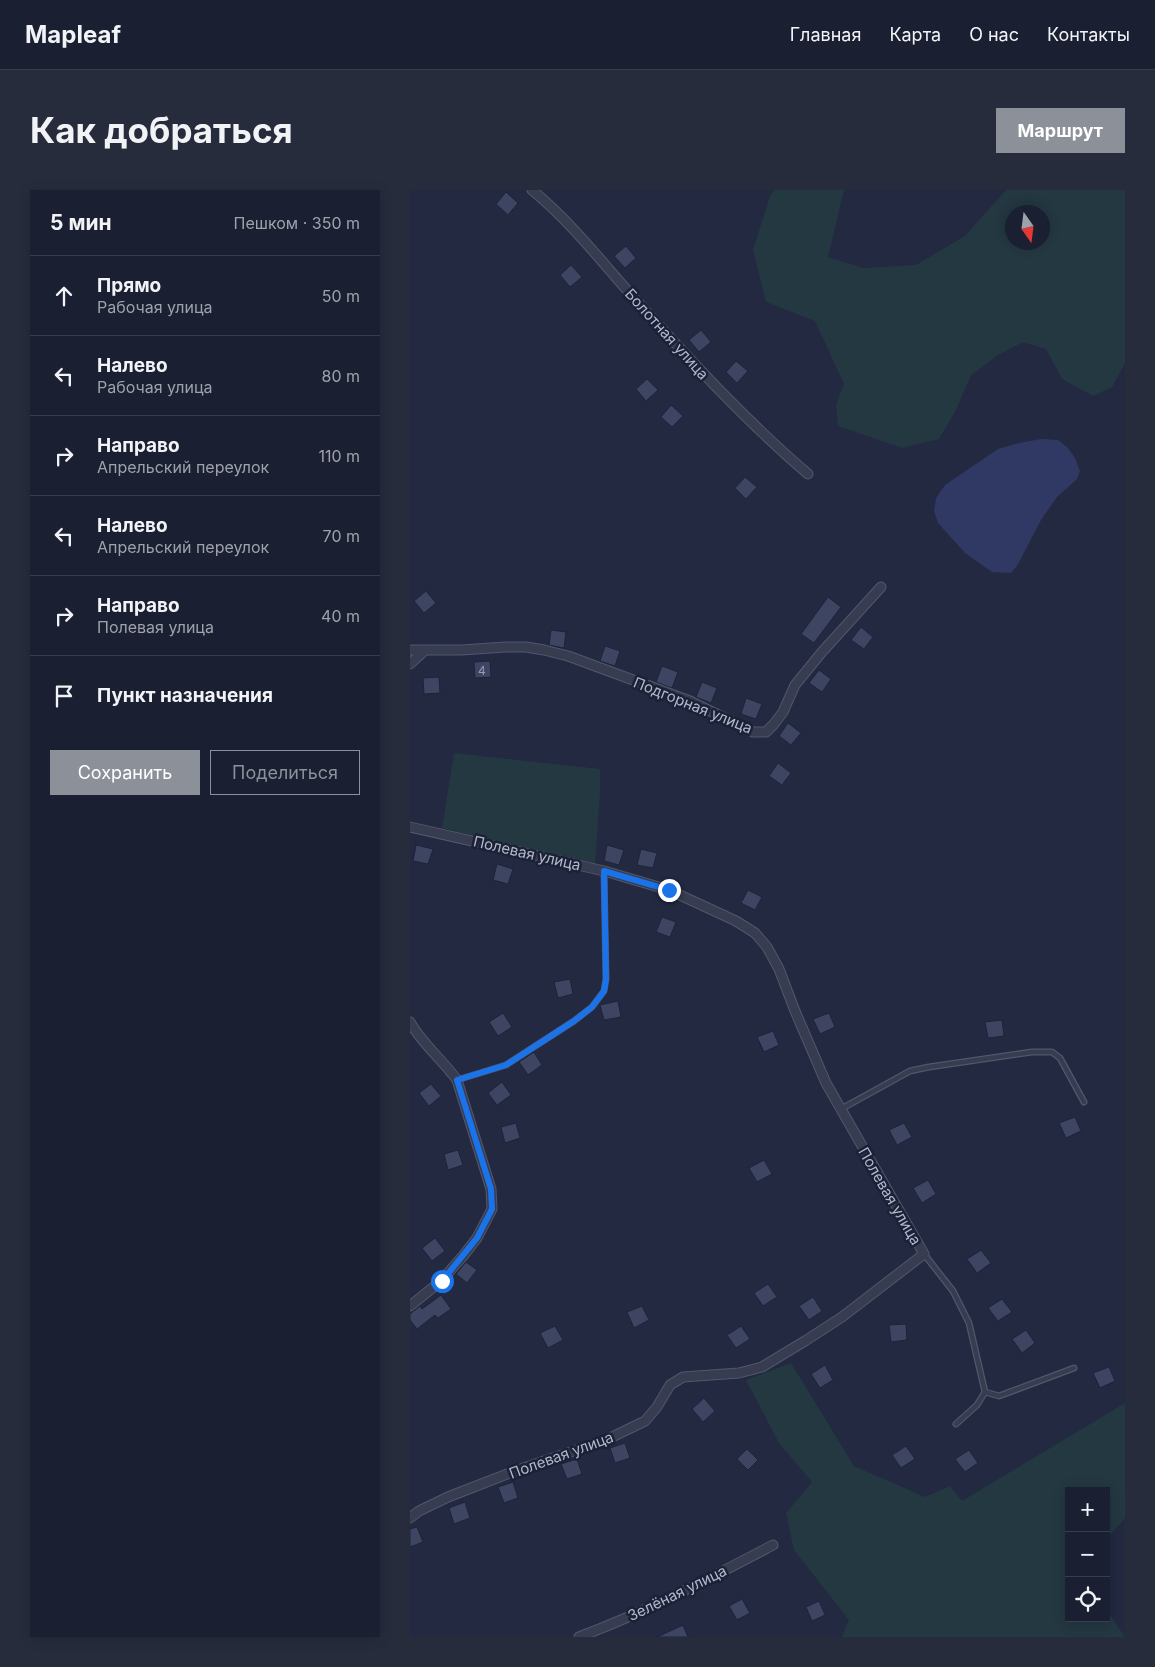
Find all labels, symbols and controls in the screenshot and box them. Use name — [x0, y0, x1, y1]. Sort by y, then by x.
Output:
text: Mapleaf — [25, 20, 121, 49]
text: Главная — [790, 24, 861, 45]
text: Карта — [889, 24, 941, 45]
text: О нас — [969, 24, 1019, 45]
text: Контакты — [1047, 24, 1130, 45]
button: Маршрут — [996, 108, 1125, 153]
text: Как добраться — [30, 109, 293, 151]
north arrow — [1005, 205, 1050, 250]
text: 5 мин — [50, 210, 112, 235]
text: Пешком · 350 m — [234, 213, 360, 233]
text: Прямо — [97, 274, 161, 297]
icon: ahead — [50, 282, 78, 310]
street label: Болотная улица — [621, 285, 713, 383]
text: 50 m — [322, 286, 360, 306]
text: Рабочая улица — [97, 297, 213, 317]
text: Налево — [97, 354, 168, 377]
icon: left — [50, 362, 78, 390]
text: 80 m — [321, 366, 360, 386]
text: Рабочая улица — [97, 377, 213, 397]
text: Направо — [97, 434, 180, 457]
icon: right — [50, 442, 78, 470]
text: 110 m — [318, 446, 360, 466]
text: Апрельский переулок — [97, 457, 269, 477]
text: Налево — [97, 514, 168, 537]
icon: left — [50, 522, 78, 550]
text: 70 m — [323, 526, 360, 546]
text: Апрельский переулок — [97, 537, 269, 557]
text: Направо — [97, 594, 180, 617]
icon: right — [50, 602, 78, 630]
text: 40 m — [321, 606, 360, 626]
text: Полевая улица — [97, 617, 214, 637]
house number: 4 — [478, 663, 486, 678]
street label: Подгорная улица — [631, 673, 755, 737]
icon: arrive — [50, 682, 78, 710]
text: Пункт назначения — [97, 684, 273, 707]
button: Сохранить — [50, 750, 200, 795]
button: Поделиться — [210, 750, 360, 795]
street label: Полевая улица — [471, 831, 583, 875]
route end — [658, 879, 681, 902]
street label: Полевая улица — [854, 1144, 926, 1248]
route start — [431, 1270, 454, 1293]
street label: Полевая улица — [506, 1427, 616, 1483]
map controls — [1065, 1487, 1110, 1622]
button: + — [1065, 1487, 1110, 1532]
button: − — [1065, 1532, 1110, 1577]
street label: Зелёная улица — [624, 1561, 730, 1625]
button: locate — [1065, 1577, 1110, 1622]

